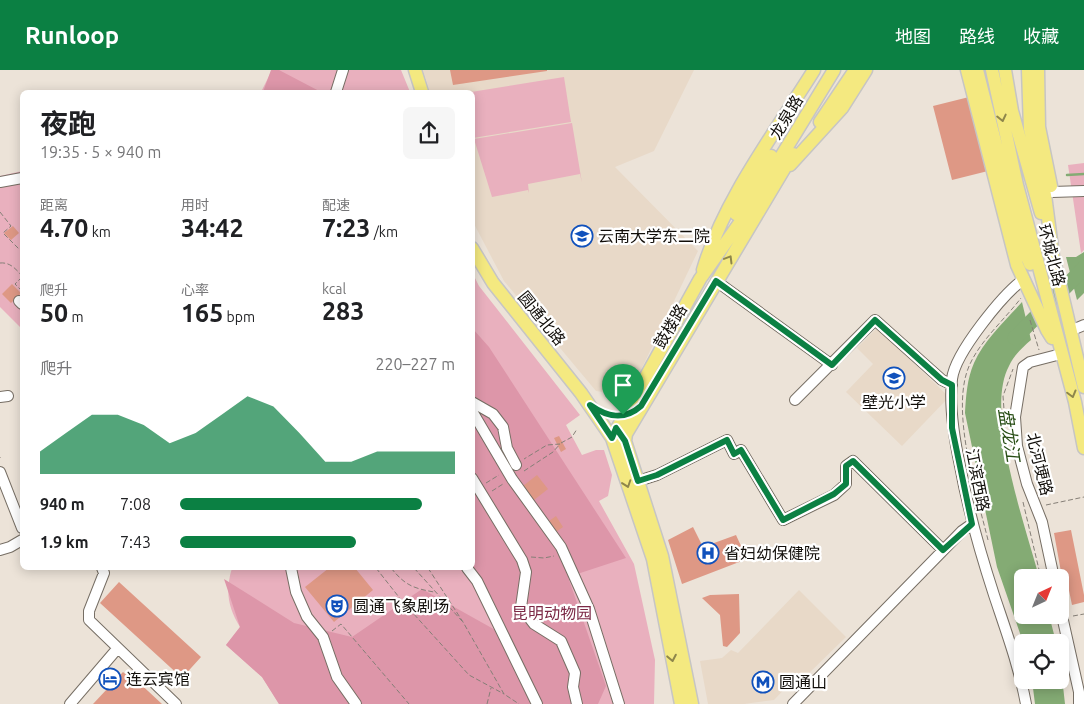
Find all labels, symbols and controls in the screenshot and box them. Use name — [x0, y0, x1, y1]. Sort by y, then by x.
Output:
text: Runloop — [25, 22, 119, 49]
text: 地图 — [895, 26, 931, 46]
text: 路线 — [959, 26, 995, 46]
text: 收藏 — [1023, 26, 1059, 46]
street label: 龙泉路 — [766, 92, 806, 142]
button: share — [403, 107, 455, 159]
text: 夜跑 — [40, 108, 96, 139]
one-way arrow — [996, 113, 1006, 122]
text: 19:35 · 5 × 940 m — [40, 143, 161, 161]
text: 距离 — [40, 197, 68, 213]
text: 用时 — [181, 197, 209, 213]
text: 配速 — [322, 197, 350, 213]
text: 4.70 — [40, 214, 88, 242]
text: 34:42 — [181, 214, 244, 242]
text: 7:23 — [322, 214, 370, 242]
street label: 环城北路 — [1035, 222, 1069, 288]
text: km — [88, 224, 111, 240]
text: /km — [370, 224, 398, 240]
school or university icon: 云南大学东二院 — [570, 224, 594, 248]
place label: 云南大学东二院 — [598, 227, 710, 245]
one-way arrow — [723, 255, 733, 264]
text: kcal — [322, 281, 346, 297]
text: 爬升 — [40, 282, 68, 298]
text: 心率 — [181, 282, 209, 298]
street label: 圆通北路 — [515, 287, 569, 349]
text: 283 — [322, 297, 364, 325]
text: 50 — [40, 299, 68, 327]
text: 165 — [181, 299, 223, 327]
street label: 鼓楼路 — [650, 301, 690, 351]
text: m — [68, 309, 84, 325]
text: bpm — [223, 309, 255, 325]
text: 220–227 m — [375, 355, 455, 373]
text: 爬升 — [40, 359, 72, 377]
pin — [602, 364, 644, 415]
school or university icon: 壁光小学 — [882, 366, 906, 390]
icon: arrive — [609, 371, 637, 399]
one-way arrow — [1067, 389, 1077, 397]
place label: 壁光小学 — [862, 393, 926, 411]
water label: 盘龙江 — [996, 407, 1024, 465]
street label: 北河埂路 — [1024, 431, 1056, 497]
street label: 江滨西路 — [963, 447, 993, 513]
one-way arrow — [621, 479, 631, 488]
text: 940 m — [40, 495, 85, 513]
text: 7:08 — [120, 495, 151, 513]
text: 1.9 km — [40, 533, 89, 551]
text: 7:43 — [120, 533, 151, 551]
hospital icon: 省妇幼保健院 — [696, 541, 720, 565]
place label: 省妇幼保健院 — [724, 544, 820, 562]
north arrow — [1014, 569, 1069, 624]
map controls — [1014, 569, 1069, 689]
theatre icon: 圆通飞象剧场 — [325, 594, 349, 618]
place label: 圆通飞象剧场 — [353, 597, 449, 615]
park label: 昆明动物园 — [512, 604, 592, 622]
button: locate — [1014, 634, 1069, 689]
one-way arrow — [666, 653, 676, 662]
hotel icon: 连云宾馆 — [98, 667, 122, 691]
place label: 连云宾馆 — [126, 670, 190, 688]
metro station icon: 圆通山 — [751, 670, 775, 694]
place label: 圆通山 — [779, 673, 827, 691]

